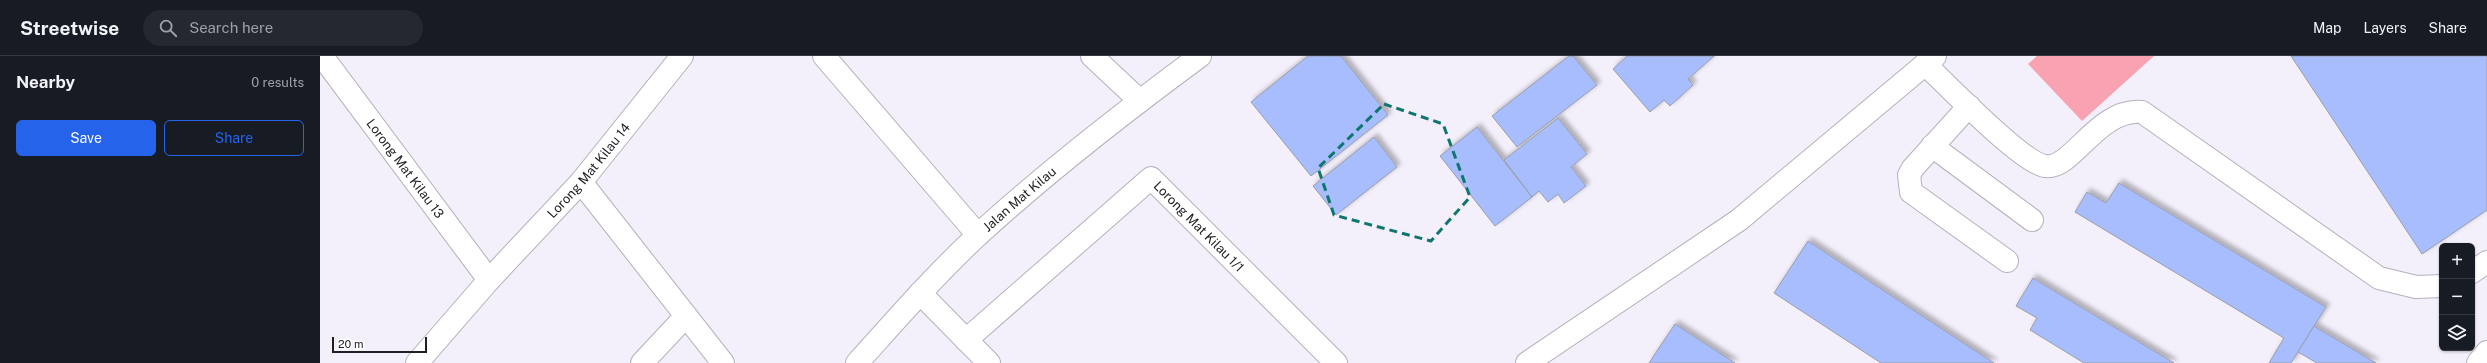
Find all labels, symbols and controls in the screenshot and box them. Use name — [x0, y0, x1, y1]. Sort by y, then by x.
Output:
search box — [143, 10, 423, 46]
text: Streetwise — [20, 17, 119, 39]
icon: search — [157, 17, 179, 39]
text: Search here — [189, 19, 273, 36]
text: Map — [2313, 20, 2341, 36]
text: Layers — [2363, 20, 2407, 36]
text: Share — [2429, 20, 2467, 36]
text: Nearby — [16, 72, 75, 92]
text: 0 results — [251, 75, 304, 90]
street label: Lorong Mat Kilau 13 — [363, 116, 447, 221]
button: Save — [16, 120, 156, 156]
button: Share — [164, 120, 304, 156]
street label: Lorong Mat Kilau 14 — [544, 120, 633, 221]
street label: Jalan Mat Kilau — [980, 164, 1059, 235]
street label: Lorong Mat Kilau 1/1 — [1151, 178, 1247, 275]
map controls — [2439, 243, 2475, 351]
button: + — [2439, 243, 2475, 279]
button: − — [2439, 279, 2475, 315]
button: layers — [2439, 315, 2475, 351]
scale bar — [332, 335, 427, 354]
text: 20 m — [338, 338, 363, 350]

